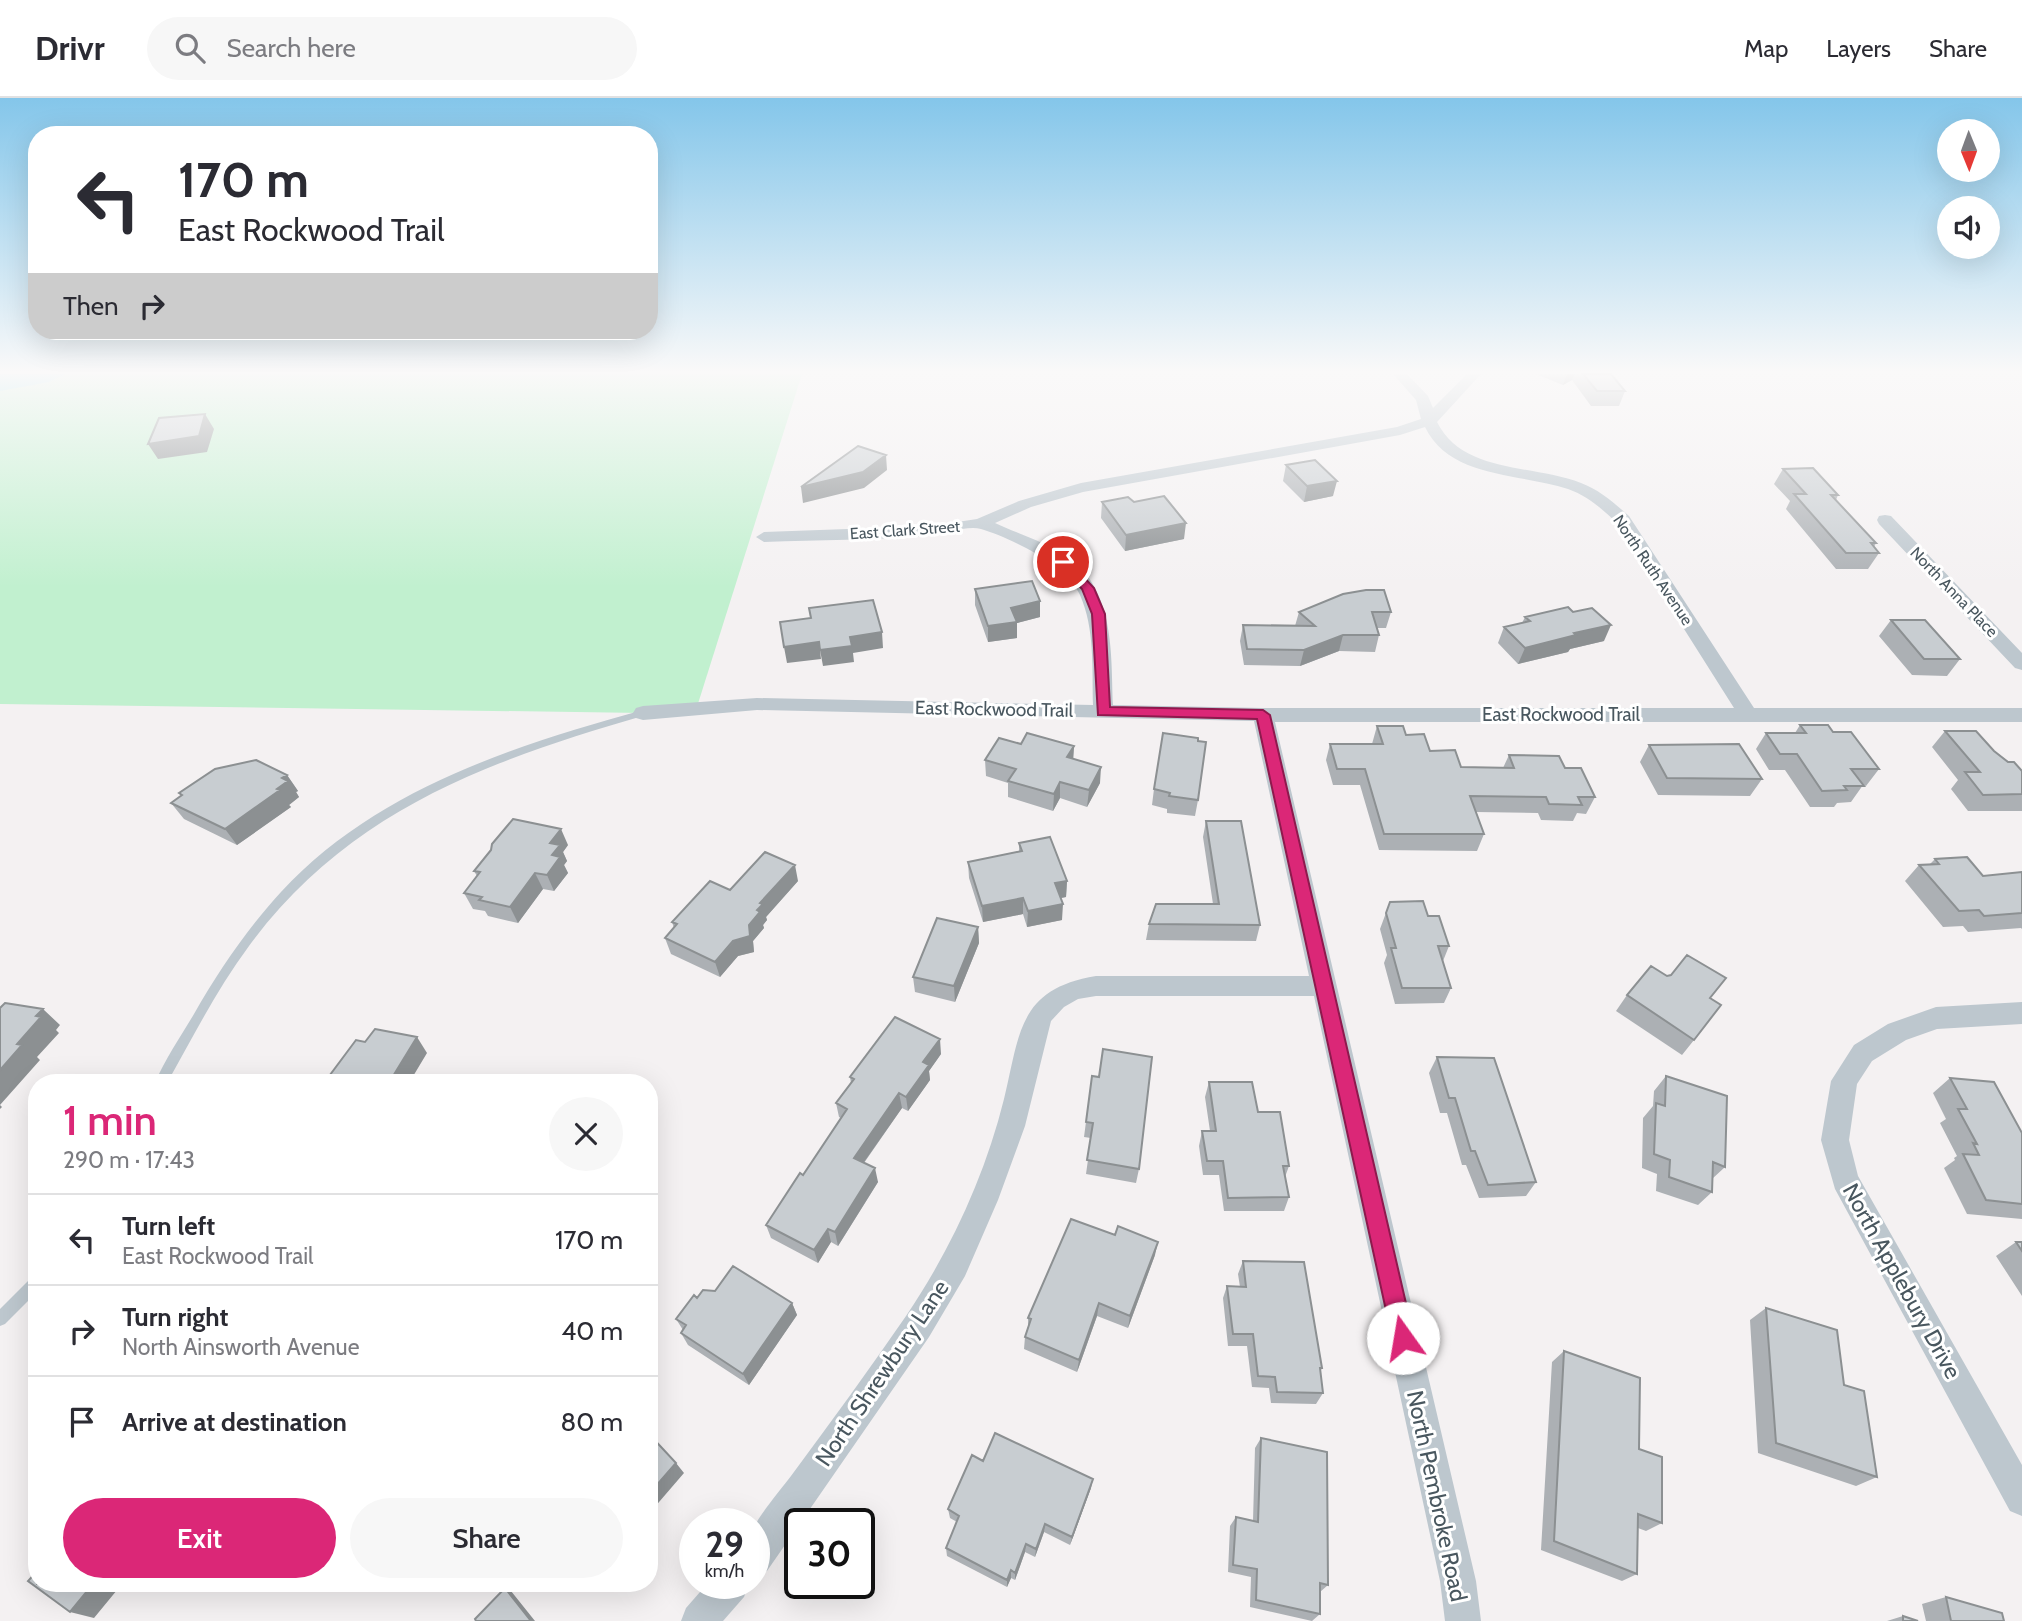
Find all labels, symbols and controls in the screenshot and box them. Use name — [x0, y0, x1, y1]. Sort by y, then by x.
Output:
search box — [147, 17, 637, 80]
text: Drivr — [35, 28, 105, 68]
icon: search — [171, 29, 209, 67]
text: Search here — [227, 32, 356, 64]
text: Map — [1744, 34, 1788, 63]
text: Layers — [1826, 34, 1891, 63]
text: Share — [1929, 34, 1987, 63]
north arrow — [1937, 119, 2000, 182]
map controls — [1937, 119, 2000, 259]
text: 170 m — [178, 150, 309, 209]
icon: left — [63, 154, 154, 245]
button: sound — [1937, 196, 2000, 259]
text: East Rockwood Trail — [178, 210, 445, 249]
icon: right — [133, 287, 171, 325]
text: Then — [63, 290, 119, 322]
street label: North Ruth Avenue — [1609, 511, 1697, 629]
street label: East Clark Street — [849, 517, 961, 543]
pin — [1033, 532, 1093, 592]
icon: arrive — [1044, 543, 1082, 581]
street label: North Anna Place — [1906, 543, 2002, 641]
street label: East Rockwood Trail — [915, 696, 1074, 722]
street label: East Rockwood Trail — [1482, 703, 1641, 726]
text: 1 min — [63, 1094, 157, 1146]
button: close — [549, 1097, 623, 1171]
text: 290 m · 17:43 — [63, 1146, 195, 1174]
street label: North Applebury Drive — [1837, 1179, 1967, 1384]
text: Turn left — [122, 1210, 215, 1242]
icon: left — [63, 1221, 101, 1259]
text: 170 m — [555, 1224, 623, 1256]
text: East Rockwood Trail — [122, 1242, 314, 1270]
street label: North Shrewbury Lane — [809, 1274, 955, 1471]
text: Turn right — [122, 1301, 228, 1333]
position arrow — [1366, 1301, 1440, 1375]
icon: right — [63, 1312, 101, 1350]
text: 40 m — [561, 1315, 623, 1347]
text: North Ainsworth Avenue — [122, 1333, 359, 1361]
street label: North Pembroke Road — [1401, 1388, 1473, 1604]
icon: arrive — [63, 1403, 101, 1441]
text: Arrive at destination — [122, 1406, 347, 1438]
text: 80 m — [560, 1406, 623, 1438]
button: Exit — [63, 1498, 336, 1578]
button: Share — [350, 1498, 623, 1578]
speed limit sign: 30 — [784, 1508, 875, 1599]
text: 29 — [705, 1523, 744, 1566]
text: km/h — [705, 1560, 744, 1582]

